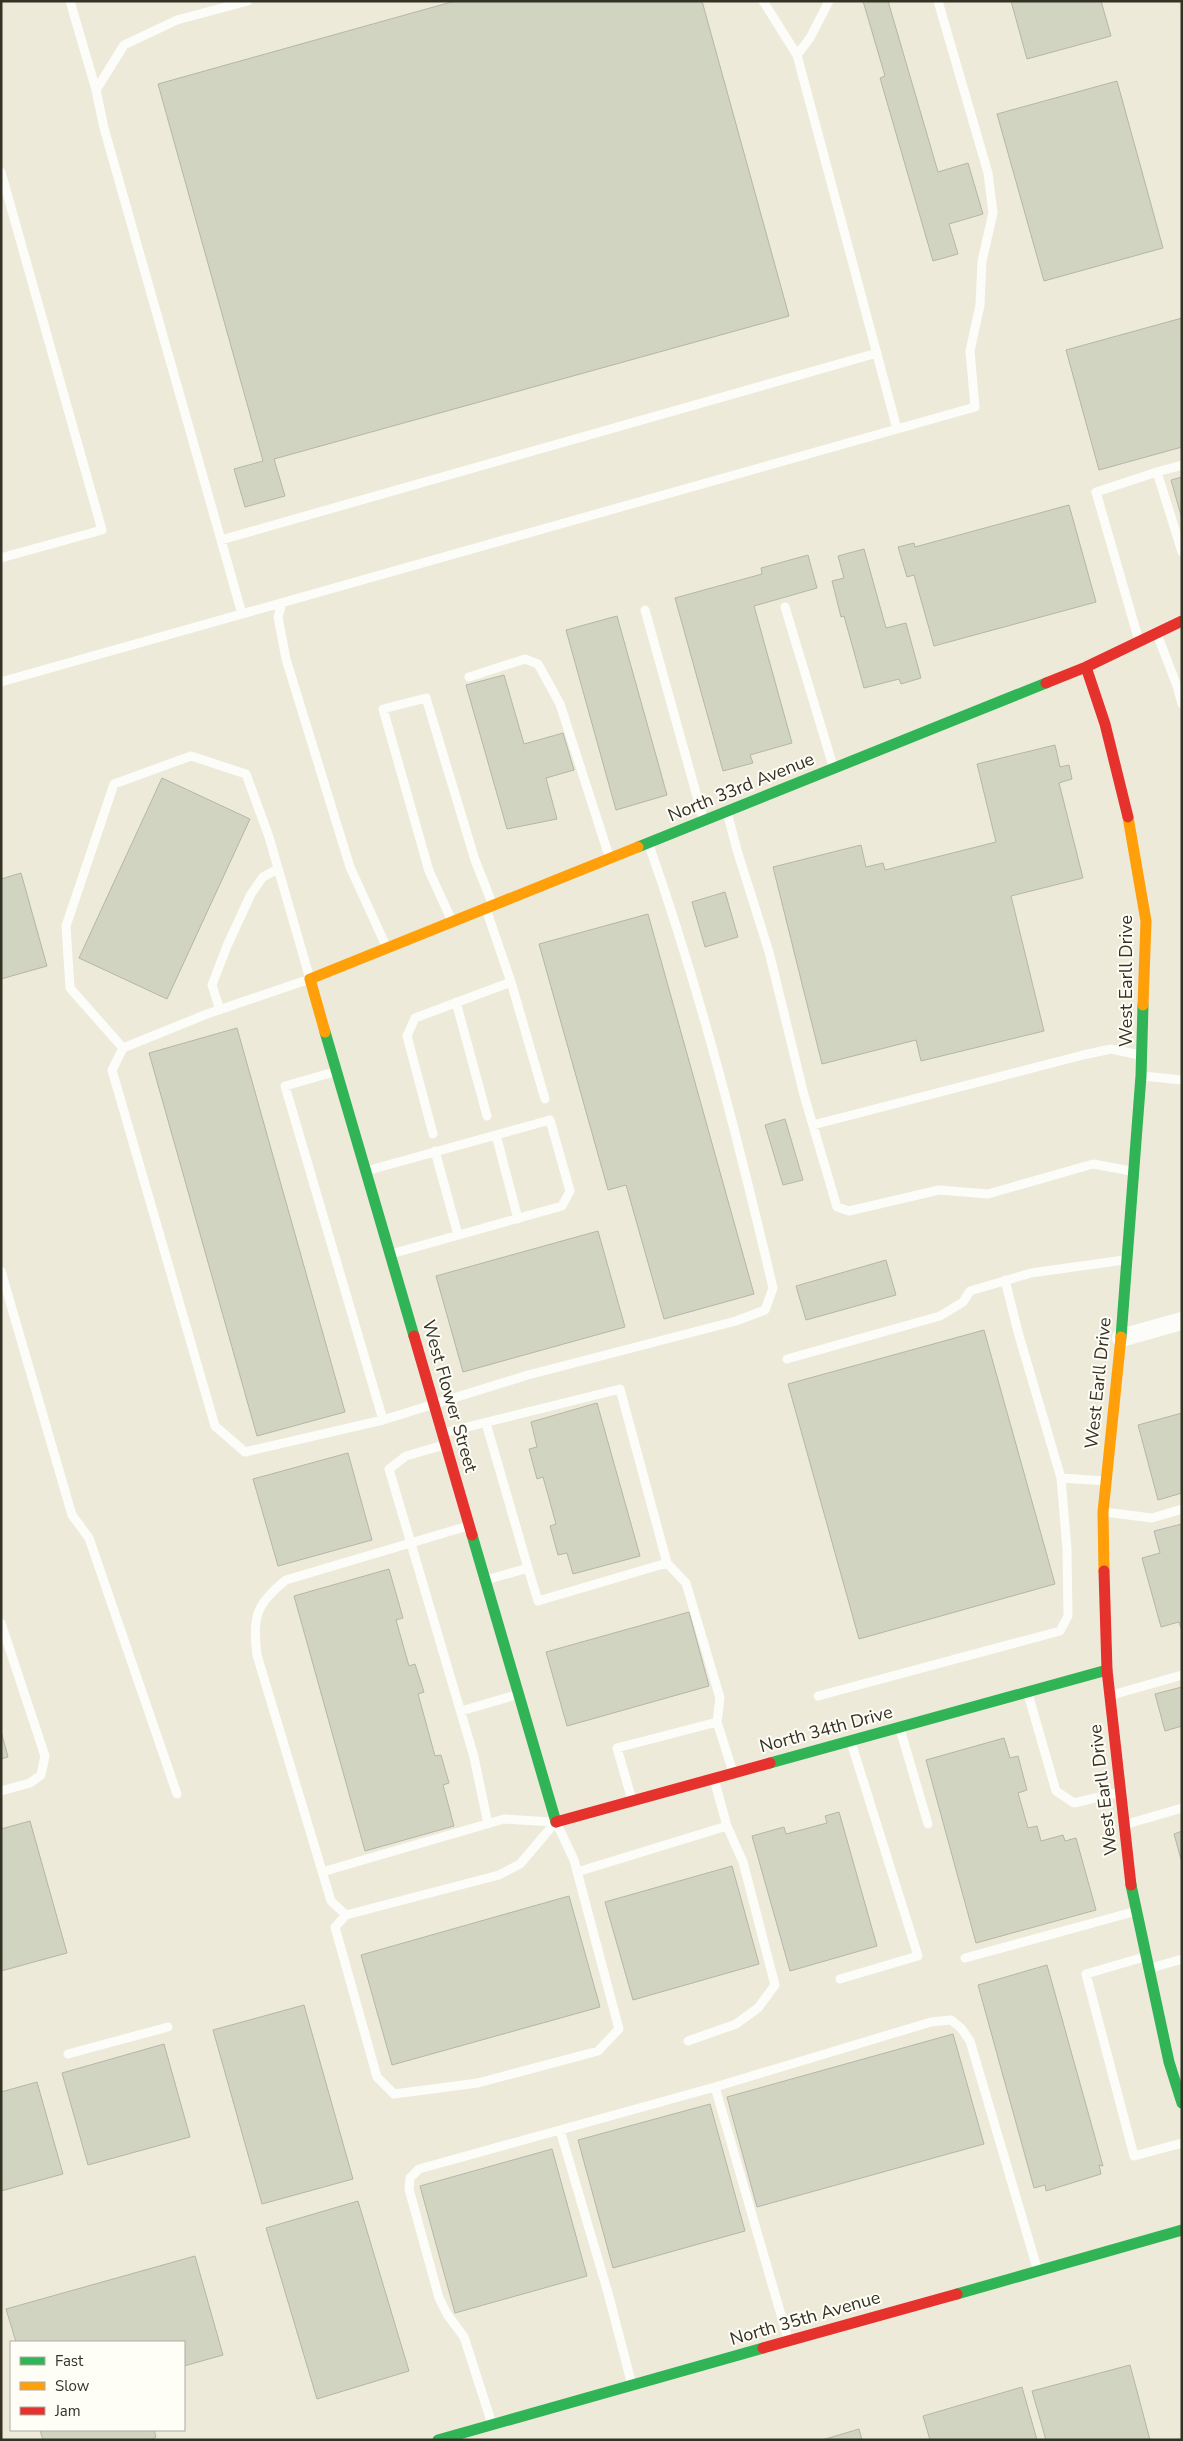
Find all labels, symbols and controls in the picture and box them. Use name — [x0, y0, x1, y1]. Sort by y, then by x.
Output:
street label: North 33rd Avenue — [664, 747, 818, 827]
street label: West Earll Drive — [1114, 915, 1138, 1047]
street label: West Earll Drive — [1079, 1316, 1117, 1450]
street label: West Flower Street — [417, 1317, 483, 1476]
street label: North 34th Drive — [757, 1700, 895, 1758]
street label: West Earll Drive — [1083, 1723, 1123, 1857]
street label: North 35th Avenue — [727, 2285, 883, 2351]
legend — [10, 2341, 185, 2431]
text: Fast — [55, 2351, 84, 2371]
text: Slow — [55, 2376, 90, 2396]
text: Jam — [54, 2401, 81, 2421]

